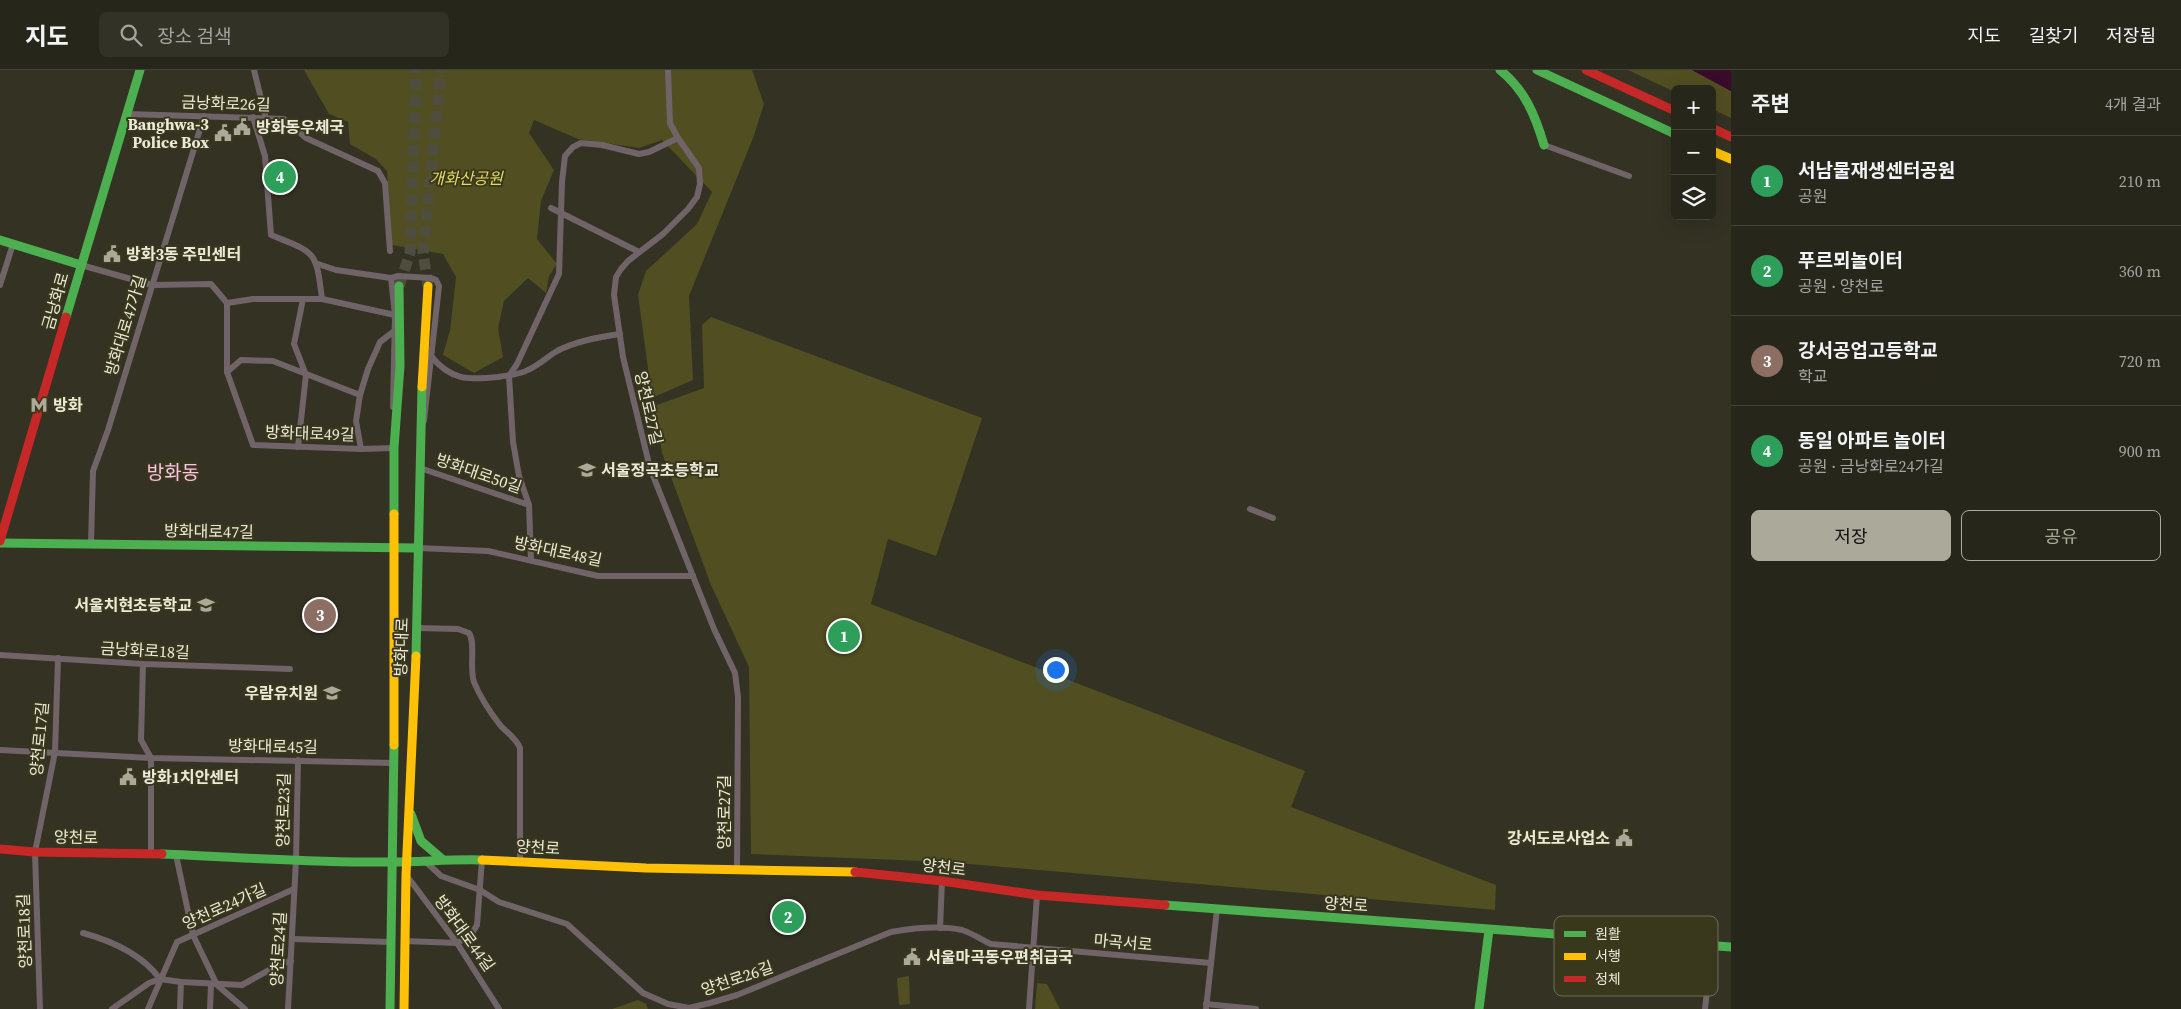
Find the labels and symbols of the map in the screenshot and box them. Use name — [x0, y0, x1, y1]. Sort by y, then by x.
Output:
street label: 금낭화로26길 — [181, 90, 271, 116]
place label: Banghwa-3 Police Box — [127, 113, 209, 153]
place label: 방화동우체국 — [256, 116, 344, 138]
public building icon: 방화동우체국 — [232, 117, 252, 137]
public building icon: Banghwa-3 Police Box — [213, 123, 233, 143]
pin: 4 — [264, 158, 296, 196]
park label: 개화산공원 — [429, 167, 504, 189]
place label: 방화3동 주민센터 — [126, 243, 241, 265]
public building icon: 방화3동 주민센터 — [102, 244, 122, 264]
street label: 금낭화로 — [36, 269, 74, 332]
street label: 방화대로47가길 — [99, 272, 151, 378]
street label: 양천로27길 — [630, 369, 668, 447]
place label: 방화 — [53, 394, 83, 416]
metro station icon: 방화 — [29, 395, 49, 415]
street label: 방화대로49길 — [265, 420, 355, 446]
street label: 방화대로50길 — [433, 448, 525, 498]
district label: 방화동 — [147, 459, 199, 485]
place label: 서울정곡초등학교 — [601, 459, 719, 481]
school or university icon: 서울정곡초등학교 — [577, 460, 597, 480]
street label: 방화대로47길 — [164, 519, 254, 543]
street label: 방화대로48길 — [512, 531, 604, 571]
place label: 서울치현초등학교 — [74, 594, 192, 616]
school or university icon: 서울치현초등학교 — [196, 595, 216, 615]
pin: 3 — [304, 596, 336, 634]
street label: 방화대로 — [389, 617, 413, 677]
pin: 1 — [828, 617, 860, 655]
street label: 금낭화로18길 — [100, 637, 190, 663]
your location — [1043, 657, 1069, 683]
place label: 우람유치원 — [244, 682, 318, 704]
school or university icon: 우람유치원 — [322, 683, 342, 703]
street label: 양천로17길 — [25, 701, 53, 777]
street label: 방화대로45길 — [228, 734, 318, 758]
place label: 방화1치안센터 — [142, 766, 239, 788]
public building icon: 방화1치안센터 — [118, 767, 138, 787]
street label: 양천로23길 — [271, 772, 295, 848]
street label: 양천로27길 — [713, 775, 735, 849]
street label: 양천로 — [54, 826, 99, 848]
place label: 강서도로사업소 — [1507, 827, 1610, 849]
public building icon: 강서도로사업소 — [1614, 828, 1634, 848]
street label: 양천로 — [515, 835, 561, 859]
street label: 양천로 — [921, 853, 968, 881]
street label: 양천로24가길 — [179, 878, 269, 934]
street label: 방화대로44길 — [430, 890, 500, 976]
street label: 양천로 — [1323, 891, 1369, 917]
street label: 양천로18길 — [12, 893, 36, 969]
pin: 2 — [772, 898, 804, 936]
street label: 양천로24길 — [265, 911, 291, 987]
legend — [1554, 916, 1718, 996]
text: 원활 — [1595, 924, 1621, 944]
street label: 마곡서로 — [1093, 928, 1154, 956]
place label: 서울마곡동우편취급국 — [926, 946, 1073, 968]
text: 서행 — [1595, 946, 1621, 966]
public building icon: 서울마곡동우편취급국 — [902, 947, 922, 967]
street label: 양천로26길 — [698, 955, 776, 1001]
text: 정체 — [1595, 969, 1621, 989]

